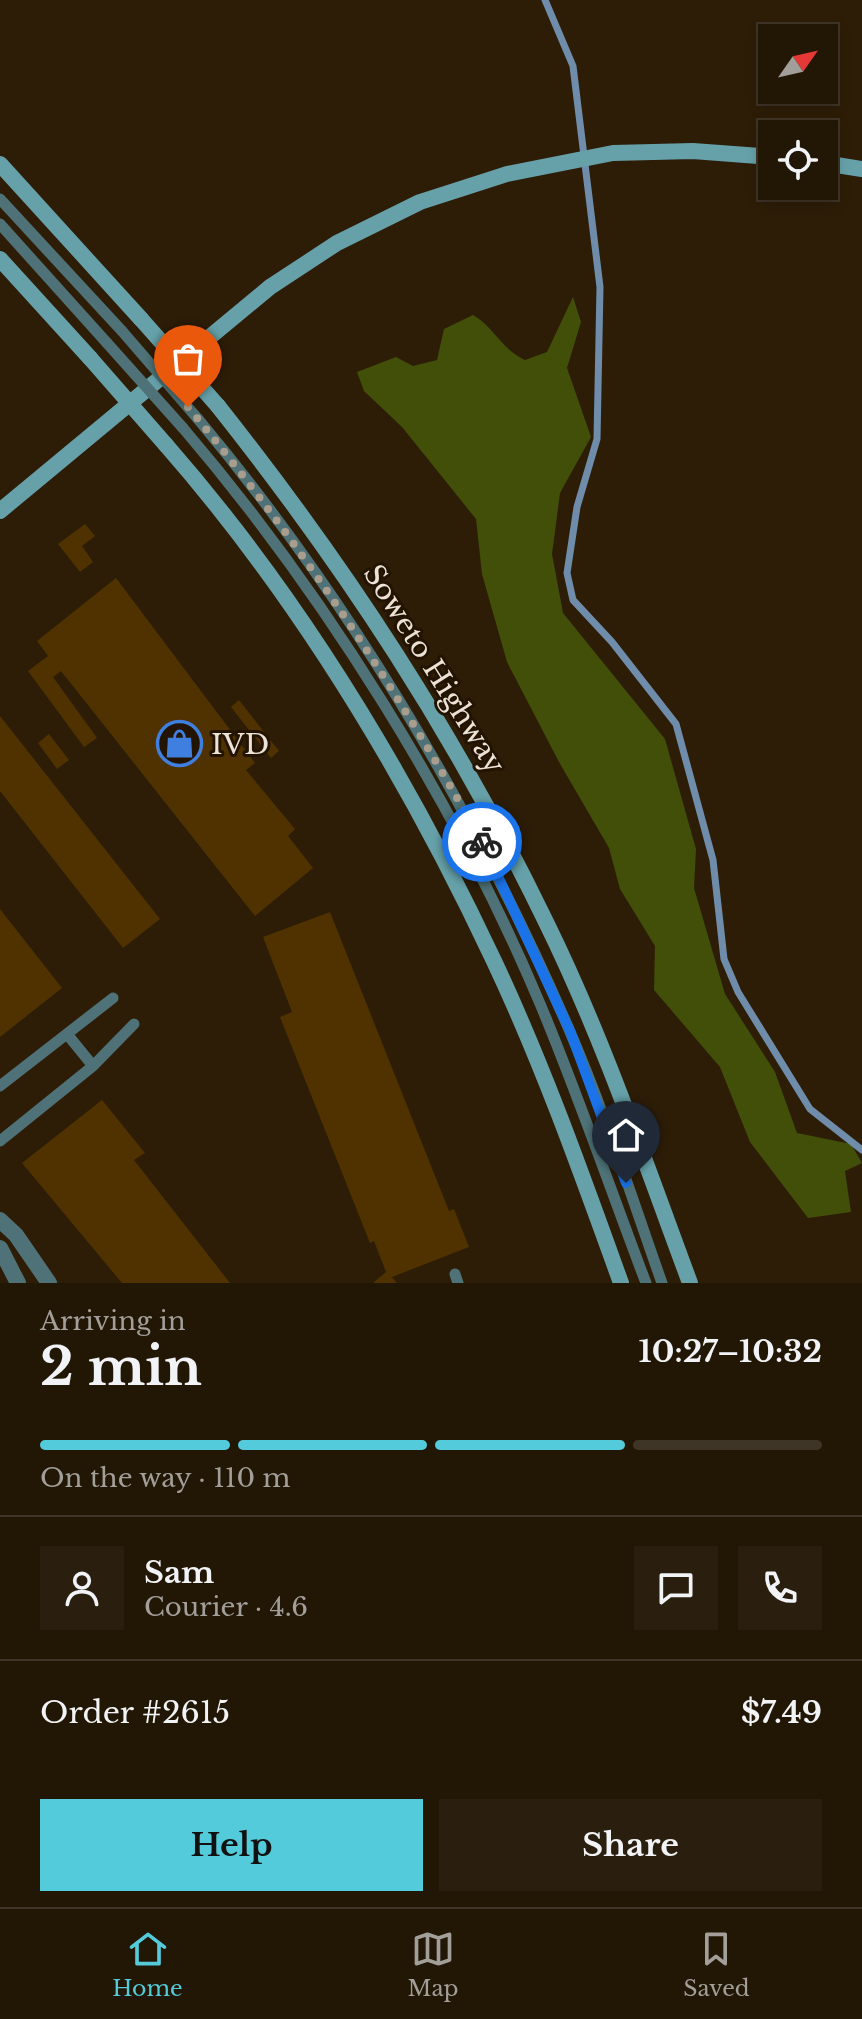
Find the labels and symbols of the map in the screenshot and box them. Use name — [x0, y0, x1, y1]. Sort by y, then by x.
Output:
north arrow — [758, 24, 838, 104]
pin — [154, 325, 222, 407]
street label: Soweto Highway — [356, 558, 512, 780]
shop icon: IVD — [156, 720, 204, 768]
place label: IVD — [211, 727, 269, 762]
courier — [442, 802, 522, 882]
pin — [592, 1101, 660, 1183]

